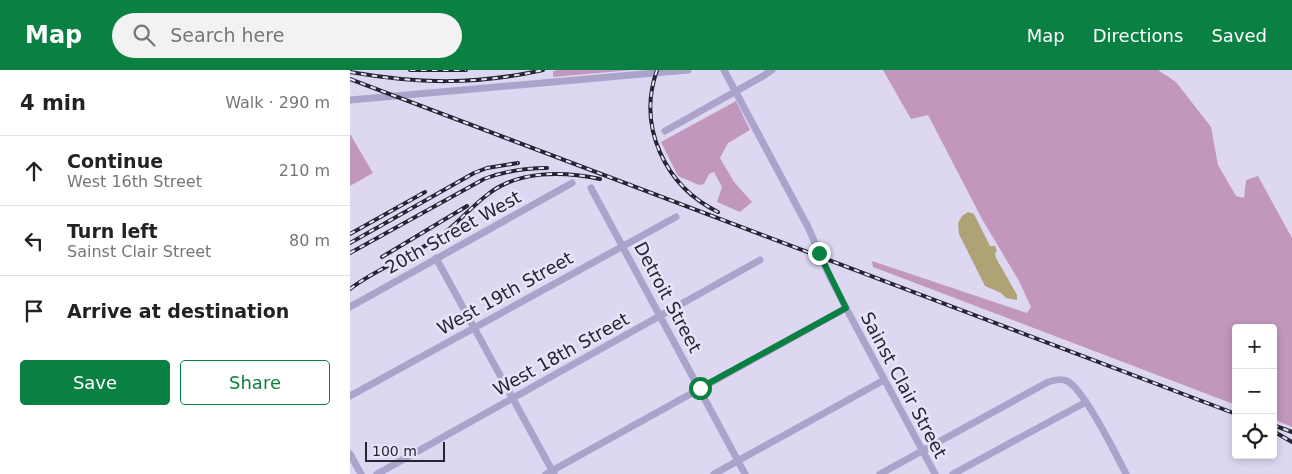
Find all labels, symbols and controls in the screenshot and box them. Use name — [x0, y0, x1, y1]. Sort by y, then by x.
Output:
search box — [112, 13, 462, 58]
text: Map — [25, 21, 82, 49]
icon: search — [130, 21, 158, 49]
text: Search here — [170, 24, 284, 46]
text: Map — [1027, 25, 1065, 46]
text: Directions — [1093, 25, 1183, 46]
text: Saved — [1211, 25, 1267, 46]
text: 4 min — [20, 91, 86, 115]
text: Walk · 290 m — [225, 93, 330, 112]
text: Continue — [67, 150, 163, 172]
icon: ahead — [20, 157, 48, 185]
text: 210 m — [279, 161, 330, 180]
text: West 16th Street — [67, 172, 202, 191]
street label: 20th Street West — [382, 186, 524, 278]
text: Turn left — [67, 220, 158, 242]
icon: left — [20, 227, 48, 255]
text: 80 m — [289, 231, 330, 250]
street label: Detroit Street — [630, 238, 706, 356]
text: Sainst Clair Street — [67, 242, 211, 261]
route end — [808, 242, 831, 265]
street label: West 19th Street — [434, 247, 576, 339]
icon: arrive — [20, 297, 48, 325]
text: Arrive at destination — [67, 300, 289, 322]
street label: West 18th Street — [490, 308, 632, 400]
street label: Sainst Clair Street — [857, 308, 951, 462]
map controls — [1232, 324, 1277, 459]
button: + — [1232, 324, 1277, 369]
button: Save — [20, 360, 170, 405]
button: Share — [180, 360, 330, 405]
button: − — [1232, 369, 1277, 414]
route start — [689, 377, 712, 400]
button: locate — [1232, 414, 1277, 459]
scale bar — [365, 439, 445, 462]
text: 100 m — [372, 443, 417, 459]

